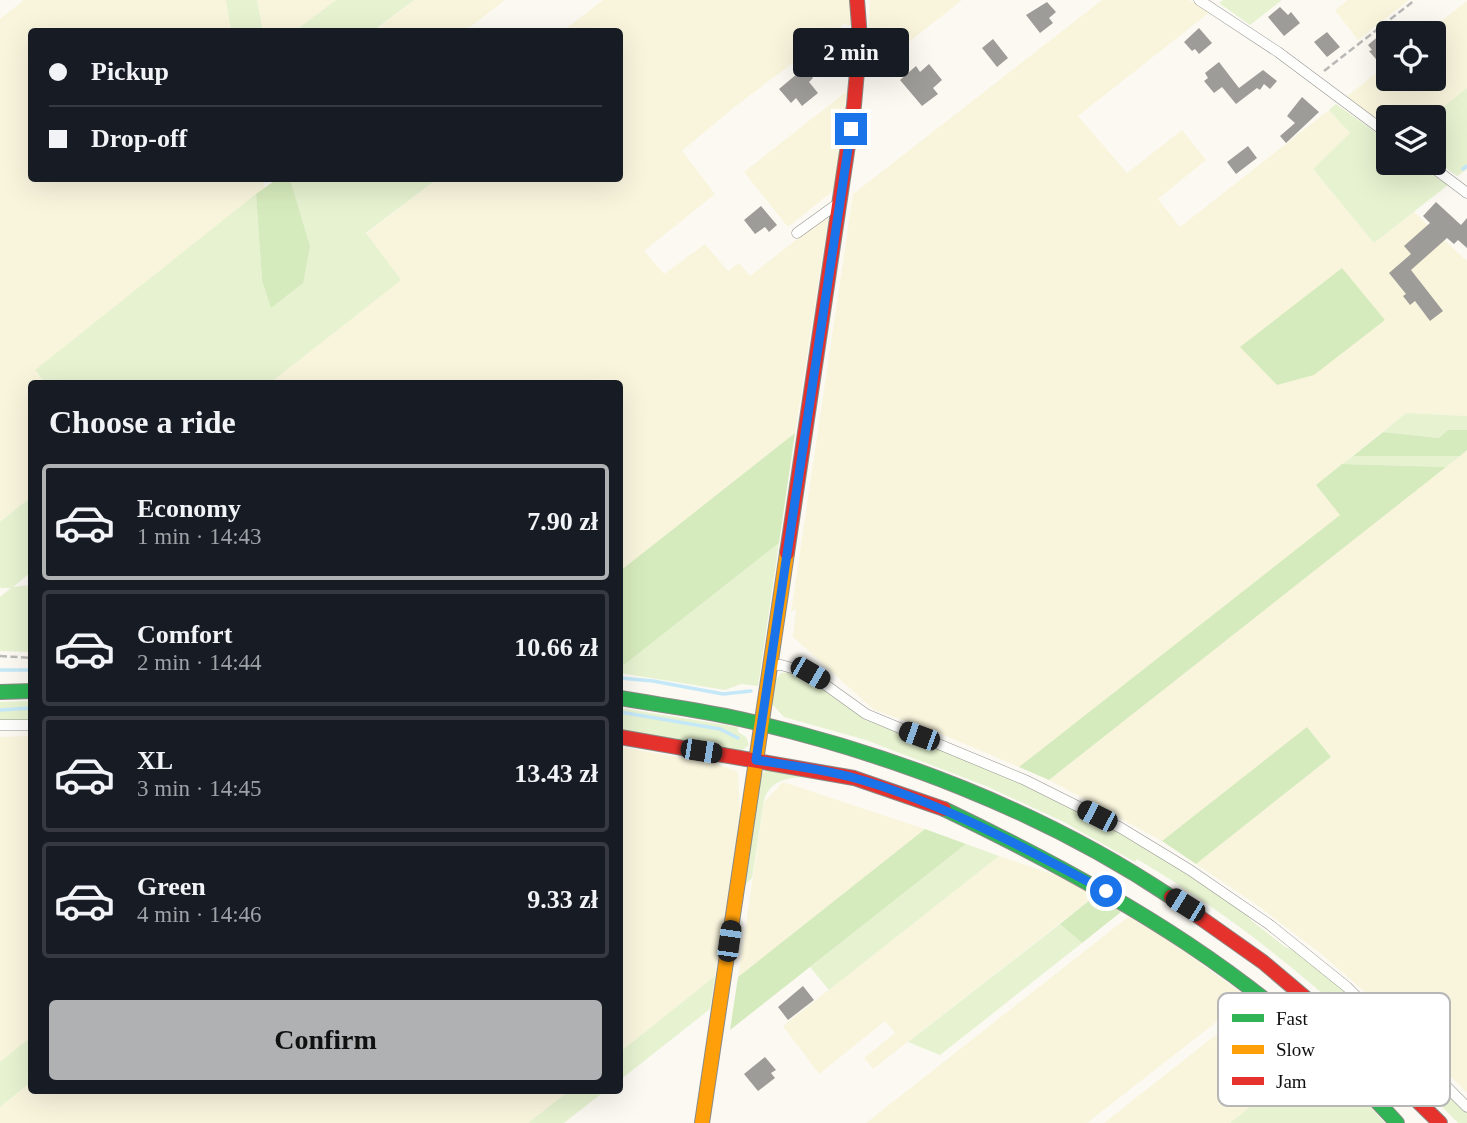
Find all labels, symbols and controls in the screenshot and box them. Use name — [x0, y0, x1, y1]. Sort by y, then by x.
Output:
map controls — [1376, 21, 1446, 175]
button: locate — [1376, 21, 1446, 91]
callout: 2 min — [793, 27, 909, 76]
text: 2 min — [823, 40, 879, 65]
text: Pickup — [91, 57, 169, 86]
button: layers — [1376, 105, 1446, 175]
route end — [835, 113, 867, 145]
text: Drop-off — [91, 124, 187, 153]
text: Choose a ride — [49, 404, 236, 440]
icon: car — [53, 491, 116, 554]
text: Economy — [137, 494, 241, 523]
text: 7.90 zł — [527, 507, 598, 536]
text: 1 min · 14:43 — [137, 524, 262, 549]
icon: car — [53, 617, 116, 680]
text: Comfort — [137, 620, 232, 649]
text: 10.66 zł — [514, 633, 598, 662]
text: 2 min · 14:44 — [137, 650, 262, 675]
car — [787, 653, 834, 693]
car — [896, 719, 943, 753]
car — [679, 737, 724, 765]
icon: car — [53, 743, 116, 806]
text: XL — [137, 746, 173, 775]
text: 13.43 zł — [514, 759, 598, 788]
text: 3 min · 14:45 — [137, 776, 262, 801]
car — [1074, 797, 1121, 835]
icon: car — [53, 869, 116, 932]
text: Green — [137, 872, 206, 901]
route start — [1090, 875, 1122, 907]
text: 9.33 zł — [527, 885, 598, 914]
car — [1162, 885, 1209, 925]
text: 4 min · 14:46 — [137, 902, 262, 927]
car — [716, 919, 743, 963]
legend — [1218, 993, 1450, 1106]
button: Confirm — [49, 1000, 602, 1080]
text: Fast — [1276, 1008, 1308, 1029]
text: Slow — [1276, 1039, 1315, 1060]
text: Jam — [1276, 1071, 1307, 1092]

